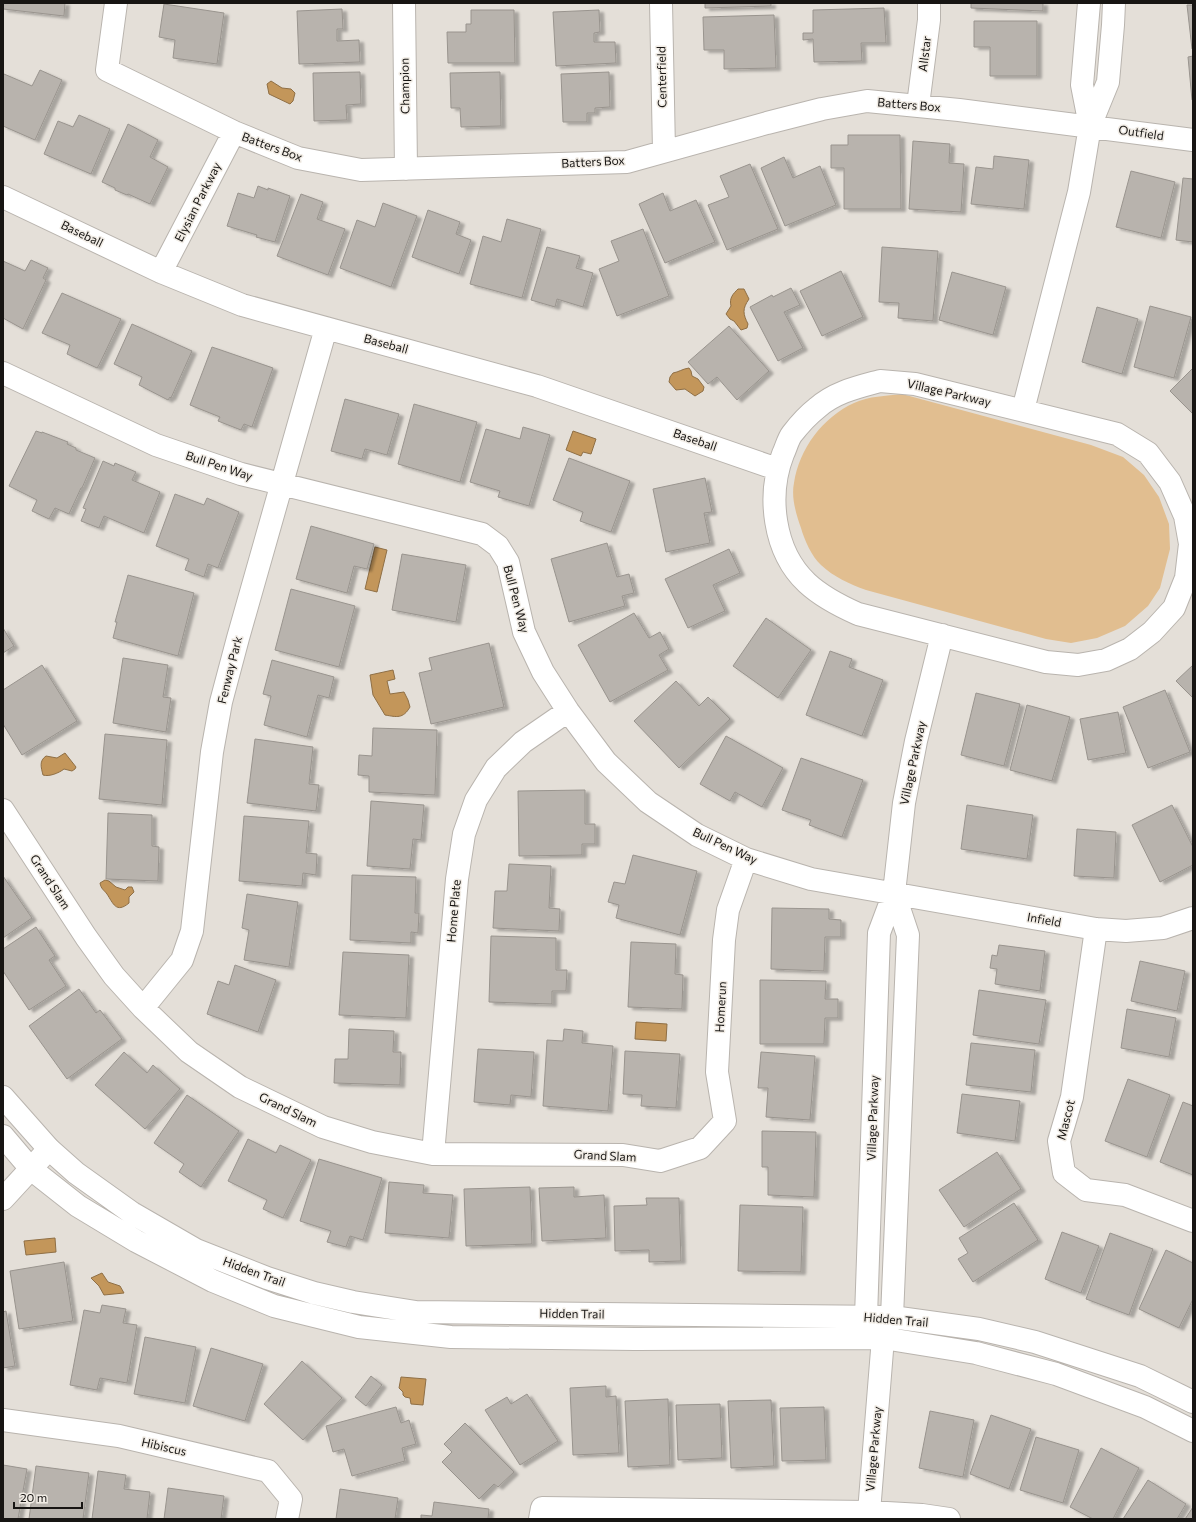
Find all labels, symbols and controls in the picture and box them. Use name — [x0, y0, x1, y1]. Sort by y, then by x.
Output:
street label: Allstar — [915, 35, 933, 72]
street label: Centerfield — [653, 46, 669, 108]
street label: Champion — [397, 58, 411, 114]
street label: Batters Box — [877, 94, 942, 114]
street label: Outfield — [1118, 122, 1165, 142]
street label: Batters Box — [240, 129, 305, 164]
street label: Batters Box — [561, 152, 626, 170]
street label: Elysian Parkway — [171, 159, 223, 244]
street label: Baseball — [59, 217, 106, 249]
street label: Baseball — [363, 330, 410, 356]
street label: Village Parkway — [906, 376, 993, 408]
street label: Baseball — [672, 425, 719, 453]
street label: Bull Pen Way — [184, 448, 255, 482]
street label: Bull Pen Way — [501, 563, 533, 634]
street label: Fenway Park — [214, 634, 244, 705]
street label: Village Parkway — [896, 719, 928, 806]
street label: Bull Pen Way — [691, 824, 760, 866]
street label: Grand Slam — [28, 851, 74, 912]
street label: Home Plate — [443, 879, 463, 943]
street label: Infield — [1026, 909, 1062, 929]
street label: Homerun — [712, 981, 728, 1033]
street label: Village Parkway — [864, 1075, 880, 1161]
street label: Grand Slam — [257, 1089, 320, 1129]
street label: Mascot — [1053, 1098, 1077, 1141]
street label: Grand Slam — [573, 1146, 637, 1164]
street label: Hidden Trail — [221, 1253, 287, 1289]
street label: Hidden Trail — [539, 1305, 605, 1321]
street label: Hidden Trail — [863, 1309, 929, 1329]
street label: Village Parkway — [862, 1406, 884, 1492]
street label: Hibiscus — [140, 1434, 188, 1458]
scale bar — [14, 1484, 82, 1510]
text: 20 m — [20, 1490, 47, 1504]

